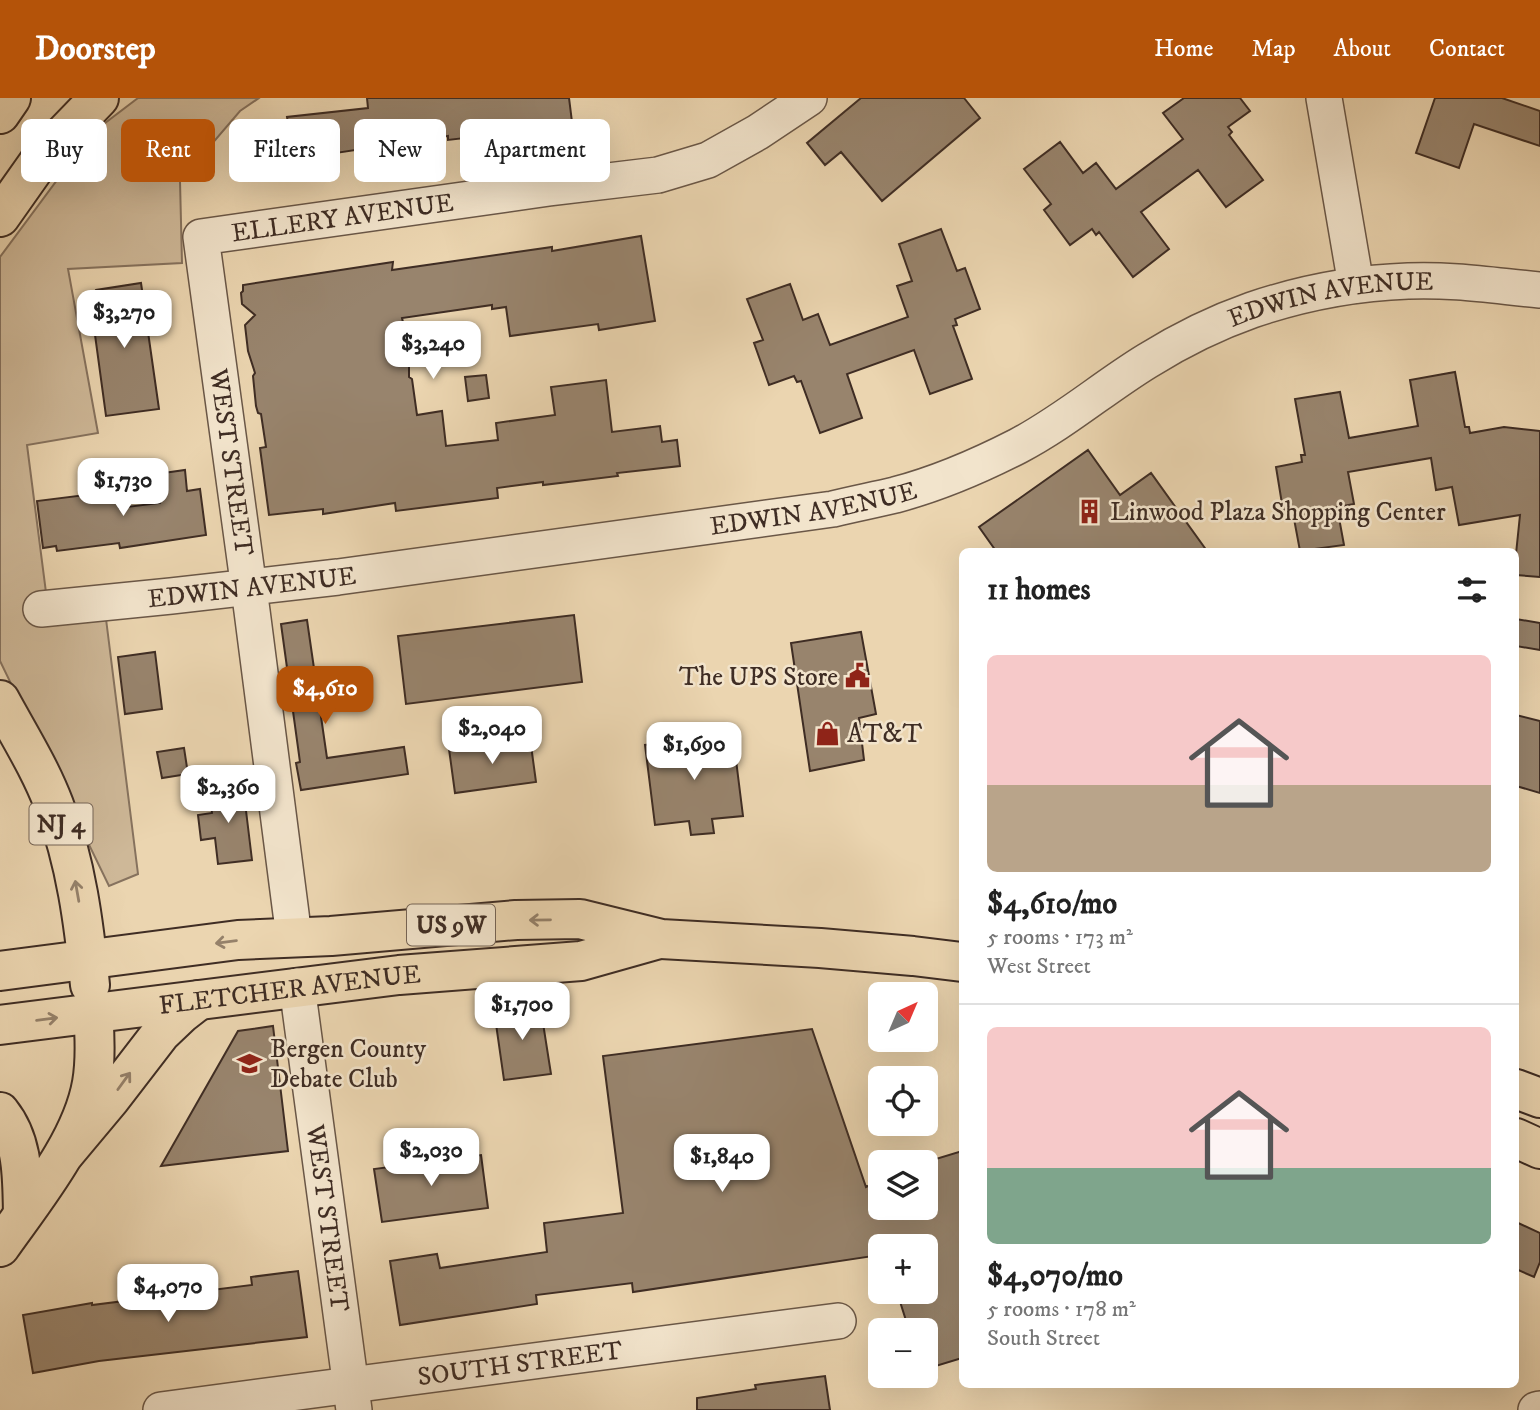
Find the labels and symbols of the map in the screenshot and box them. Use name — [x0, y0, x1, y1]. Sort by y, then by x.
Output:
street label: ELLERY AVENUE — [229, 187, 456, 251]
street label: EDWIN AVENUE — [1223, 266, 1434, 336]
pin: $3,270 — [67, 290, 181, 350]
pin: $3,240 — [376, 322, 490, 381]
street label: WEST STREET — [201, 366, 260, 558]
pin: $1,730 — [66, 458, 180, 518]
street label: EDWIN AVENUE — [708, 475, 921, 544]
place label: Linwood Plaza Shopping Center — [1110, 496, 1446, 529]
building icon: Linwood Plaza Shopping Center — [1076, 497, 1104, 525]
street label: EDWIN AVENUE — [146, 560, 358, 616]
place label: The UPS Store — [679, 661, 838, 694]
public building icon: The UPS Store — [844, 662, 872, 690]
pin: $4,610 — [268, 666, 382, 726]
pin: $2,040 — [435, 706, 549, 766]
place label: AT&T — [847, 718, 923, 751]
shop icon: AT&T — [813, 719, 841, 747]
pin: $1,690 — [637, 722, 751, 782]
pin: $2,360 — [171, 766, 285, 825]
road number: NJ 4 — [29, 804, 92, 844]
one-way arrow — [70, 880, 83, 903]
road number: US 9W — [407, 904, 495, 946]
one-way arrow — [529, 913, 552, 926]
one-way arrow — [215, 935, 237, 948]
street label: FLETCHER AVENUE — [157, 958, 422, 1023]
pin: $1,700 — [465, 982, 579, 1042]
north arrow — [868, 982, 938, 1052]
one-way arrow — [35, 1012, 57, 1025]
place label: Bergen County Debate Club — [270, 1033, 427, 1096]
school or university icon: Bergen County Debate Club — [236, 1049, 264, 1077]
one-way arrow — [117, 1072, 131, 1091]
street label: WEST STREET — [298, 1122, 356, 1314]
pin: $2,030 — [374, 1128, 488, 1188]
pin: $1,840 — [665, 1134, 779, 1194]
pin: $4,070 — [111, 1264, 225, 1324]
street label: SOUTH STREET — [416, 1334, 625, 1394]

